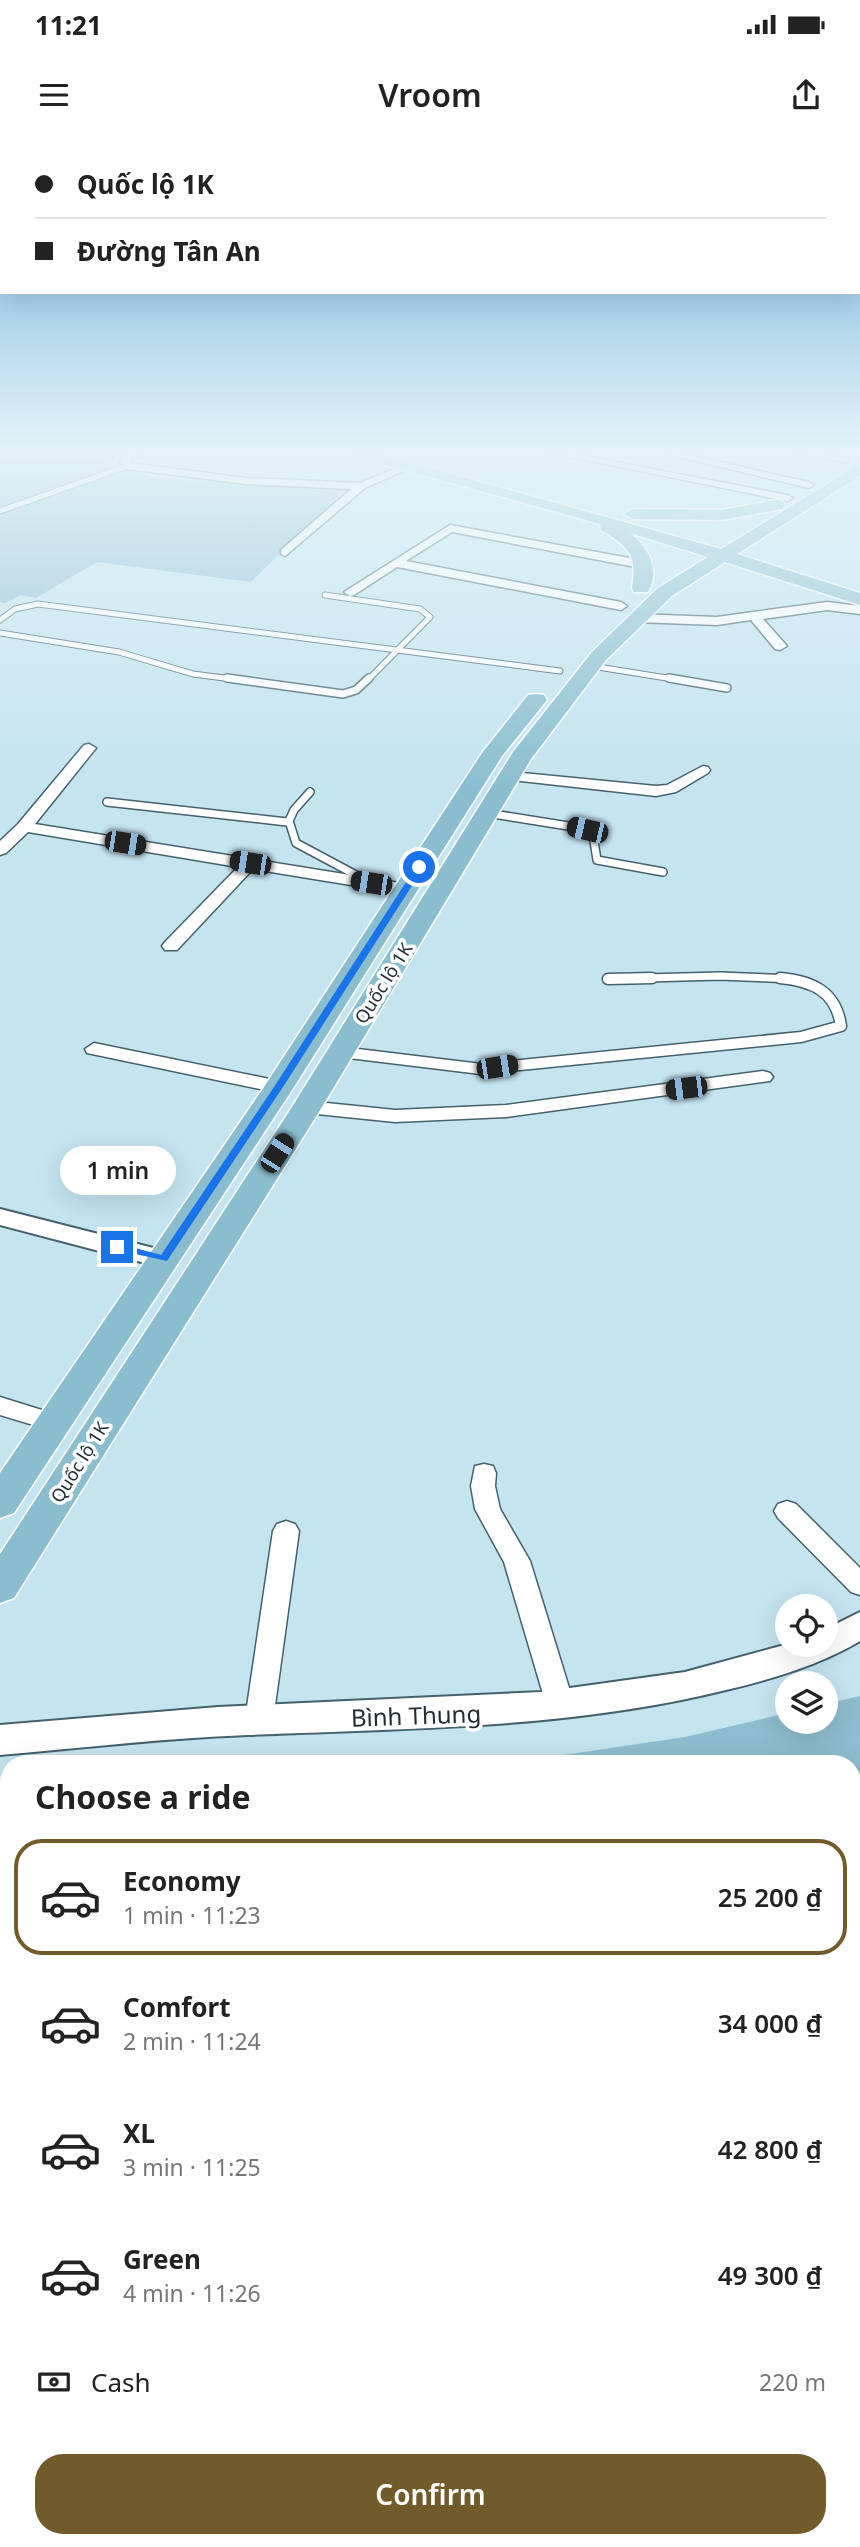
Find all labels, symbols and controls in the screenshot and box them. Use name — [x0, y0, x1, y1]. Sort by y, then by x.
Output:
text: 11:21 — [35, 7, 102, 43]
text: Vroom — [378, 73, 482, 116]
icon: menu — [35, 76, 73, 114]
icon: share — [787, 76, 825, 114]
text: Quốc lộ 1K — [77, 166, 214, 202]
text: Đường Tân An — [77, 233, 261, 269]
car — [565, 815, 610, 845]
car — [103, 829, 148, 857]
car — [228, 849, 273, 877]
route start — [403, 851, 435, 883]
car — [349, 869, 394, 897]
street label: Quốc lộ 1K — [349, 937, 418, 1028]
car — [475, 1053, 520, 1081]
car — [664, 1075, 709, 1101]
car — [257, 1130, 298, 1176]
callout: 1 min — [59, 1146, 175, 1194]
text: 1 min — [87, 1154, 149, 1186]
route end — [101, 1231, 133, 1263]
street label: Quốc lộ 1K — [45, 1416, 114, 1507]
map controls — [775, 1594, 838, 1734]
button: locate — [775, 1594, 838, 1657]
button: layers — [775, 1671, 838, 1734]
street label: Bình Thung — [350, 1696, 482, 1734]
text: Choose a ride — [35, 1775, 251, 1818]
text: Economy — [123, 1863, 241, 1899]
icon: car — [39, 1866, 102, 1929]
text: 25 200 ₫ — [718, 1879, 822, 1915]
text: 1 min · 11:23 — [123, 1899, 261, 1931]
text: Comfort — [123, 1989, 231, 2025]
icon: car — [39, 1992, 102, 2055]
text: 34 000 ₫ — [718, 2005, 822, 2041]
text: 2 min · 11:24 — [123, 2025, 261, 2057]
text: XL — [123, 2115, 155, 2151]
icon: car — [39, 2118, 102, 2181]
text: 42 800 ₫ — [718, 2131, 822, 2167]
text: 3 min · 11:25 — [123, 2151, 261, 2183]
text: Green — [123, 2241, 201, 2277]
icon: car — [39, 2244, 102, 2307]
text: 49 300 ₫ — [718, 2257, 822, 2293]
text: 4 min · 11:26 — [123, 2277, 261, 2309]
icon: cash — [35, 2363, 73, 2401]
text: Cash — [91, 2364, 151, 2400]
text: 220 m — [759, 2366, 826, 2398]
button: Confirm — [35, 2454, 826, 2534]

